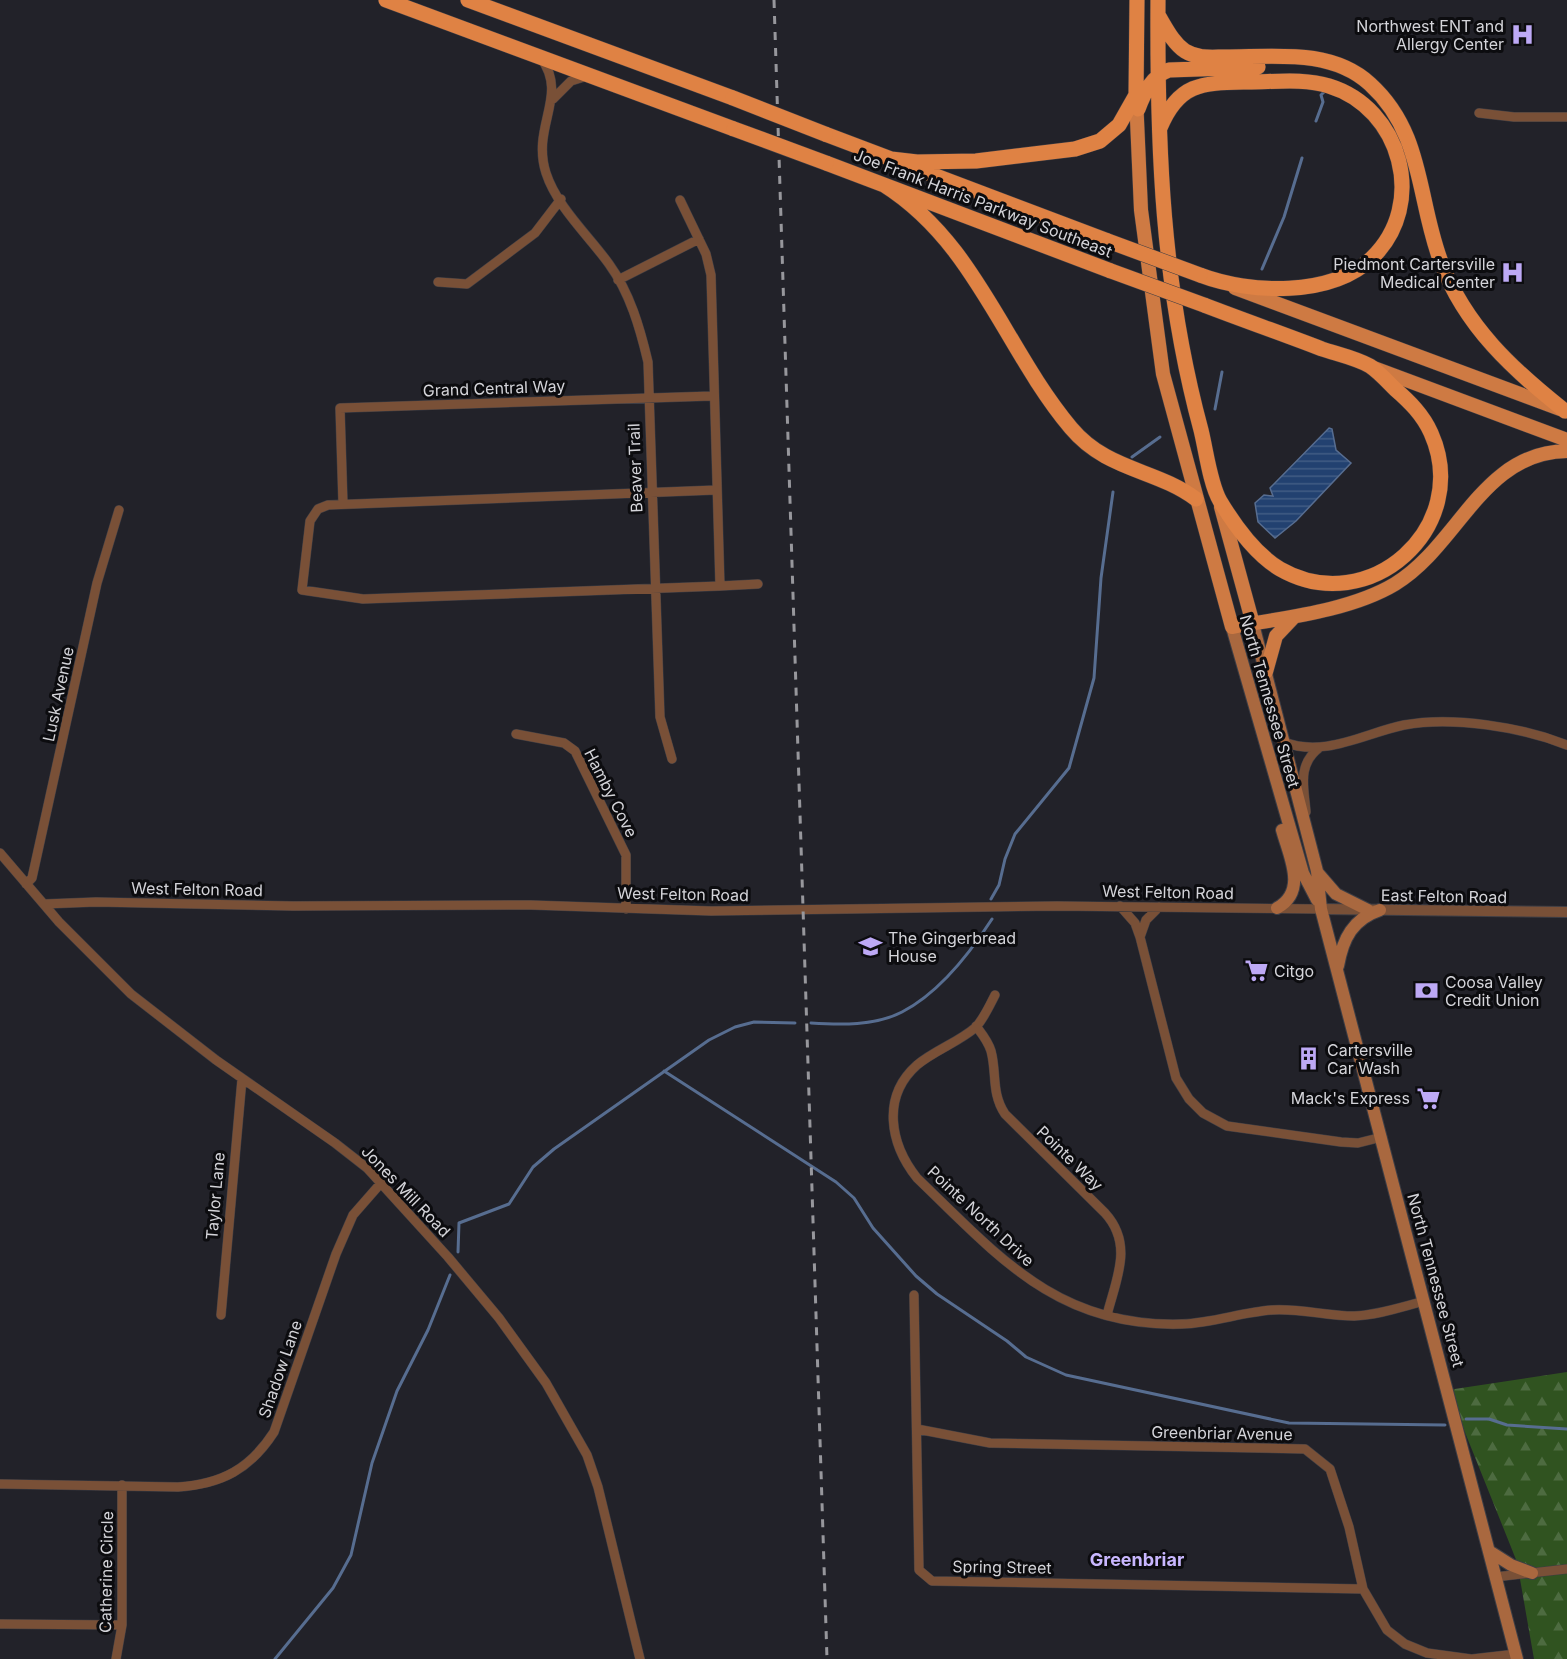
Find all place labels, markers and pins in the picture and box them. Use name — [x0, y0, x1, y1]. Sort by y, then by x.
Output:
place label: Northwest ENT and Allergy Center — [1356, 16, 1504, 54]
hospital icon: Northwest ENT and Allergy Center — [1509, 22, 1535, 48]
place label: Piedmont Cartersville Medical Center — [1333, 254, 1495, 292]
hospital icon: Piedmont Cartersville Medical Center — [1500, 260, 1526, 286]
place label: The Gingerbread House — [888, 928, 1016, 966]
school or university icon: The Gingerbread House — [857, 934, 883, 960]
supermarket icon: Citgo — [1243, 958, 1269, 984]
place label: Citgo — [1274, 961, 1314, 981]
place label: Coosa Valley Credit Union — [1445, 972, 1543, 1010]
bank icon: Coosa Valley Credit Union — [1414, 978, 1440, 1004]
place label: Cartersville Car Wash — [1327, 1040, 1413, 1078]
building icon: Cartersville Car Wash — [1296, 1046, 1322, 1072]
supermarket icon: Mack's Express — [1415, 1085, 1441, 1111]
place label: Mack's Express — [1291, 1088, 1410, 1108]

